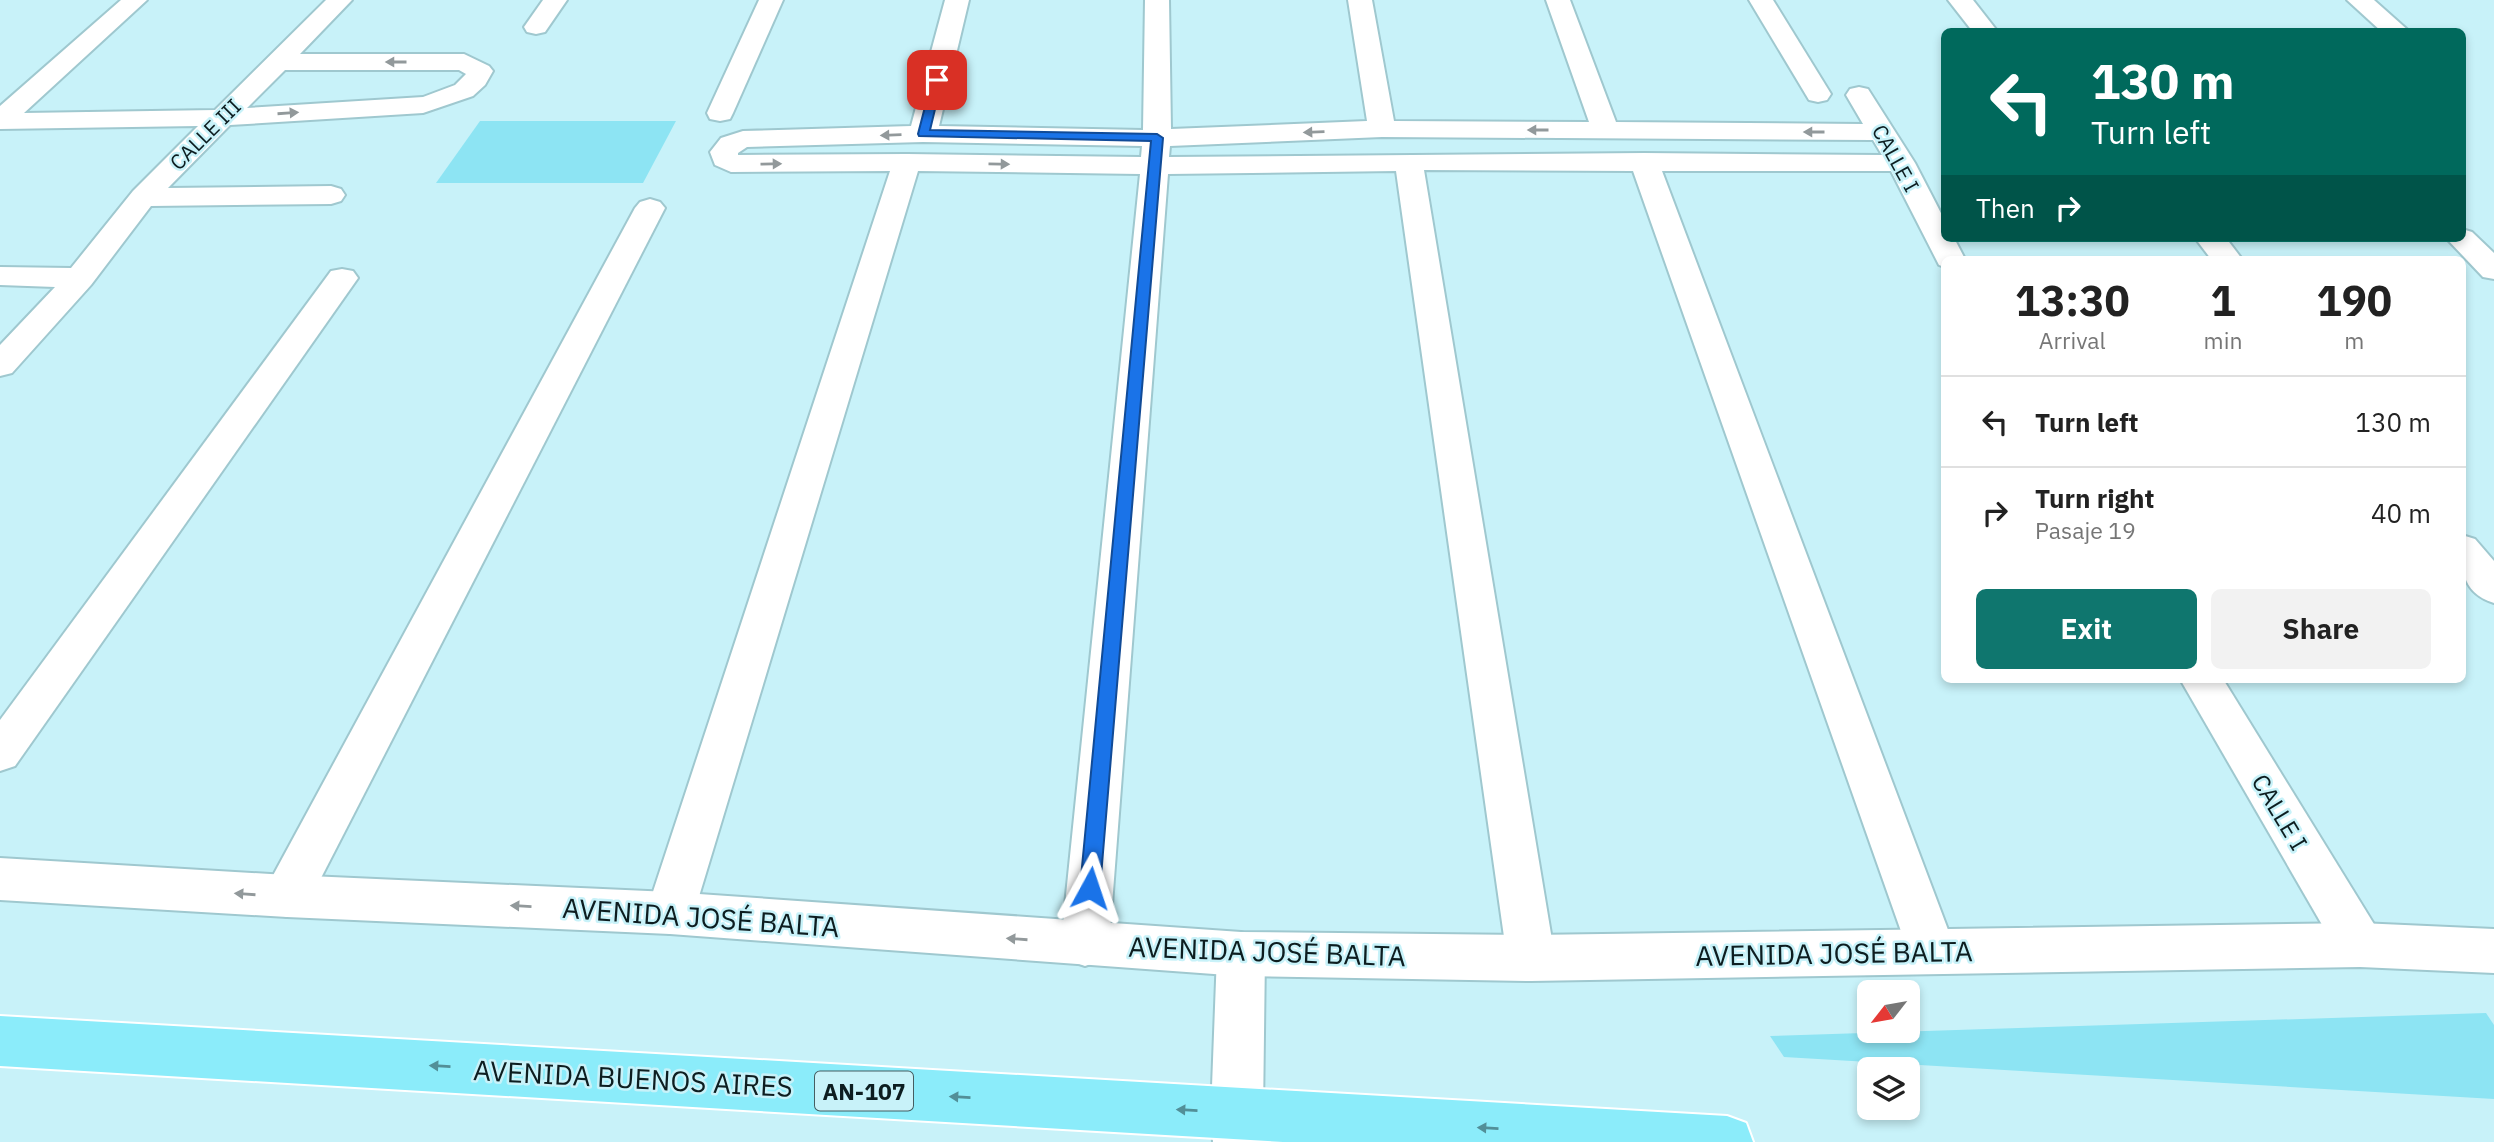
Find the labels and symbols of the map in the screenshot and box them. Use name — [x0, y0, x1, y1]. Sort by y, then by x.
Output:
pin — [907, 50, 967, 110]
one-way arrow — [385, 56, 407, 68]
street label: CALLE III — [163, 92, 247, 176]
one-way arrow — [277, 108, 299, 119]
street label: CALLE I — [1866, 119, 1926, 197]
one-way arrow — [1527, 125, 1549, 136]
one-way arrow — [1303, 126, 1325, 138]
one-way arrow — [1803, 126, 1825, 138]
one-way arrow — [880, 129, 902, 140]
one-way arrow — [761, 158, 783, 170]
one-way arrow — [988, 158, 1010, 170]
street label: CALLE I — [2245, 768, 2315, 856]
position arrow — [1053, 851, 1127, 925]
one-way arrow — [234, 888, 256, 899]
street label: AVENIDA JOSÉ BALTA — [561, 889, 841, 945]
one-way arrow — [510, 901, 532, 912]
street label: AVENIDA JOSÉ BALTA — [1128, 928, 1406, 974]
street label: AVENIDA JOSÉ BALTA — [1695, 932, 1973, 974]
one-way arrow — [1006, 933, 1028, 944]
north arrow — [1857, 980, 1920, 1043]
street label: AVENIDA BUENOS AIRES — [472, 1051, 794, 1105]
one-way arrow — [428, 1061, 450, 1072]
road number: AN-107 — [815, 1072, 913, 1110]
one-way arrow — [949, 1091, 971, 1102]
one-way arrow — [1176, 1105, 1198, 1116]
one-way arrow — [1477, 1122, 1499, 1133]

